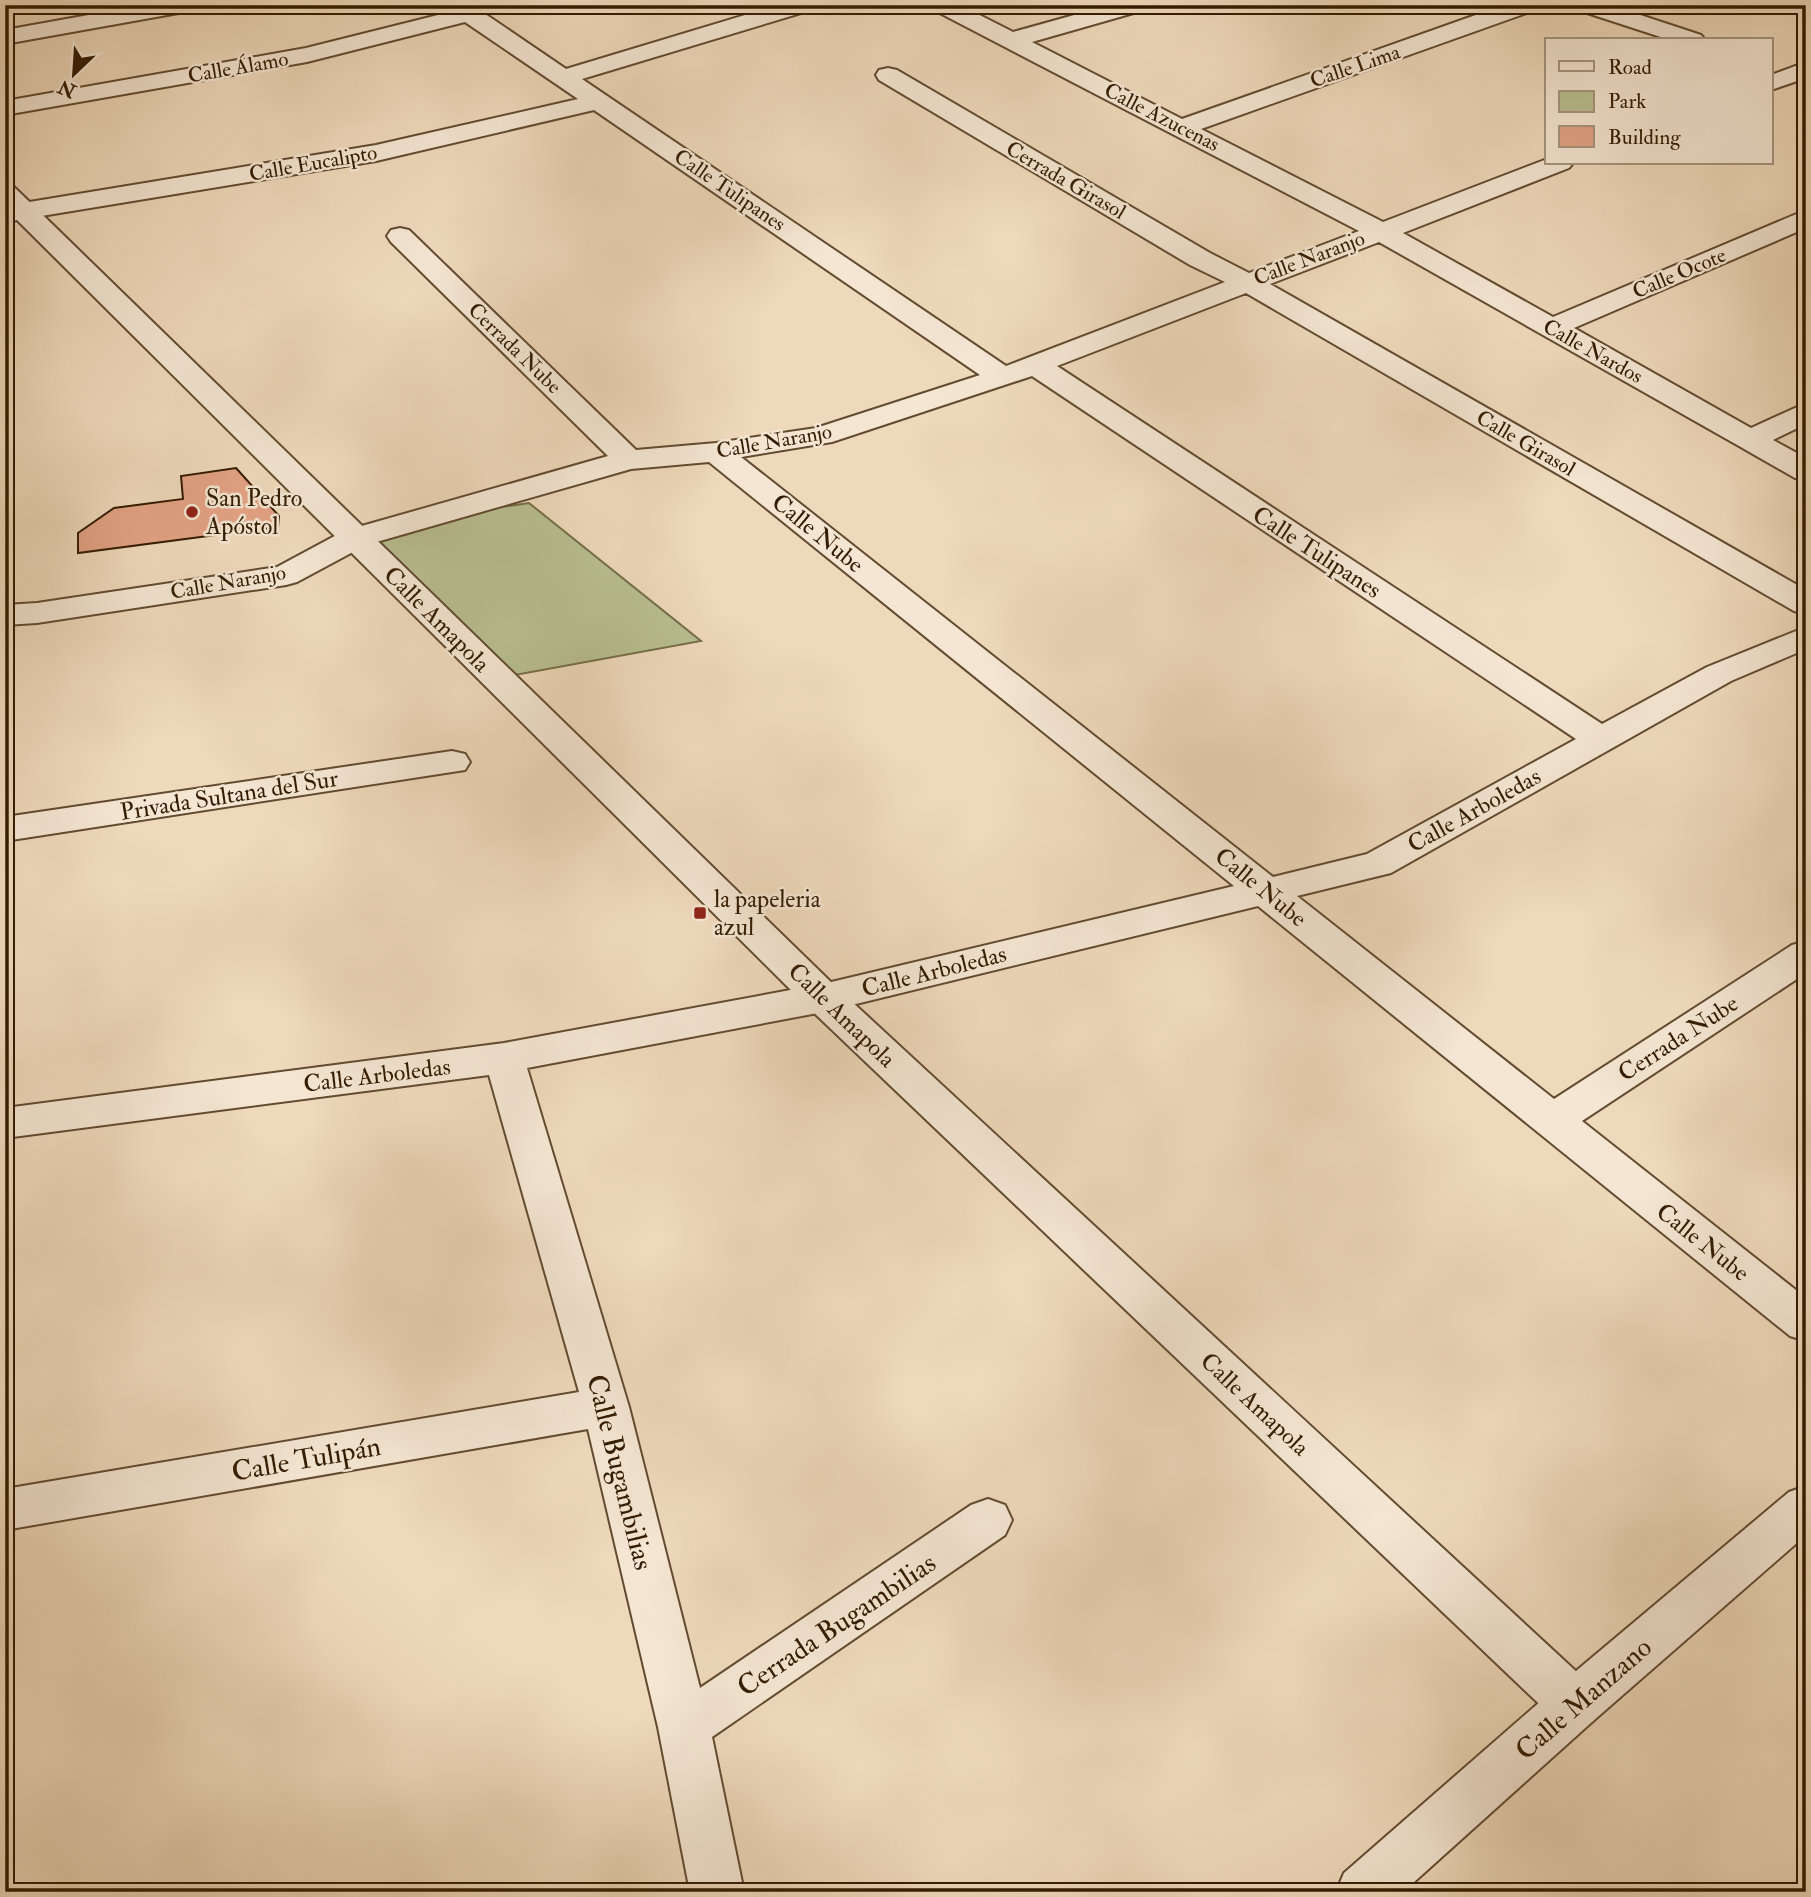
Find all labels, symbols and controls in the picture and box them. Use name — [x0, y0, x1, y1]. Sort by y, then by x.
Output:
north arrow — [38, 38, 108, 108]
street label: Calle Lima — [1307, 38, 1404, 94]
legend — [1545, 38, 1772, 164]
street label: Calle Álamo — [186, 45, 290, 90]
text: Road — [1608, 54, 1653, 81]
text: N — [54, 74, 81, 103]
street label: Calle Azucenas — [1099, 77, 1224, 158]
text: Park — [1608, 88, 1646, 115]
text: Building — [1608, 124, 1681, 151]
street label: Cerrada Girasol — [1001, 135, 1131, 226]
street label: Calle Eucalipto — [247, 139, 379, 188]
street label: Calle Tulipanes — [669, 143, 791, 238]
street label: Calle Naranjo — [1250, 225, 1369, 292]
street label: Calle Ocote — [1628, 242, 1730, 305]
street label: Cerrada Nube — [462, 297, 567, 400]
street label: Calle Nardos — [1538, 313, 1647, 390]
street label: Calle Girasol — [1471, 404, 1581, 483]
street label: Calle Naranjo — [714, 418, 834, 465]
place label: San Pedro Apóstol — [205, 483, 302, 542]
street label: Calle Nube — [765, 487, 870, 580]
street label: Calle Tulipanes — [1246, 499, 1387, 606]
marker: San Pedro Apóstol — [184, 504, 200, 520]
street label: Calle Naranjo — [168, 559, 288, 606]
street label: Calle Amapola — [377, 560, 497, 680]
street label: Calle Arboledas — [1402, 761, 1546, 860]
street label: Privada Sultana del Sur — [118, 763, 340, 828]
street label: Calle Nube — [1208, 841, 1313, 934]
place label: la papeleria azul — [714, 884, 822, 943]
marker: la papeleria azul — [692, 905, 708, 921]
street label: Calle Arboledas — [859, 939, 1010, 1004]
street label: Calle Amapola — [781, 956, 903, 1075]
street label: Cerrada Nube — [1612, 988, 1744, 1089]
street label: Calle Arboledas — [302, 1051, 452, 1100]
street label: Calle Nube — [1650, 1196, 1755, 1288]
street label: Calle Amapola — [1194, 1346, 1317, 1464]
street label: Calle Bugambilias — [578, 1371, 661, 1574]
street label: Calle Tulipán — [229, 1429, 384, 1490]
street label: Cerrada Bugambilias — [731, 1546, 943, 1705]
street label: Calle Manzano — [1509, 1630, 1659, 1768]

